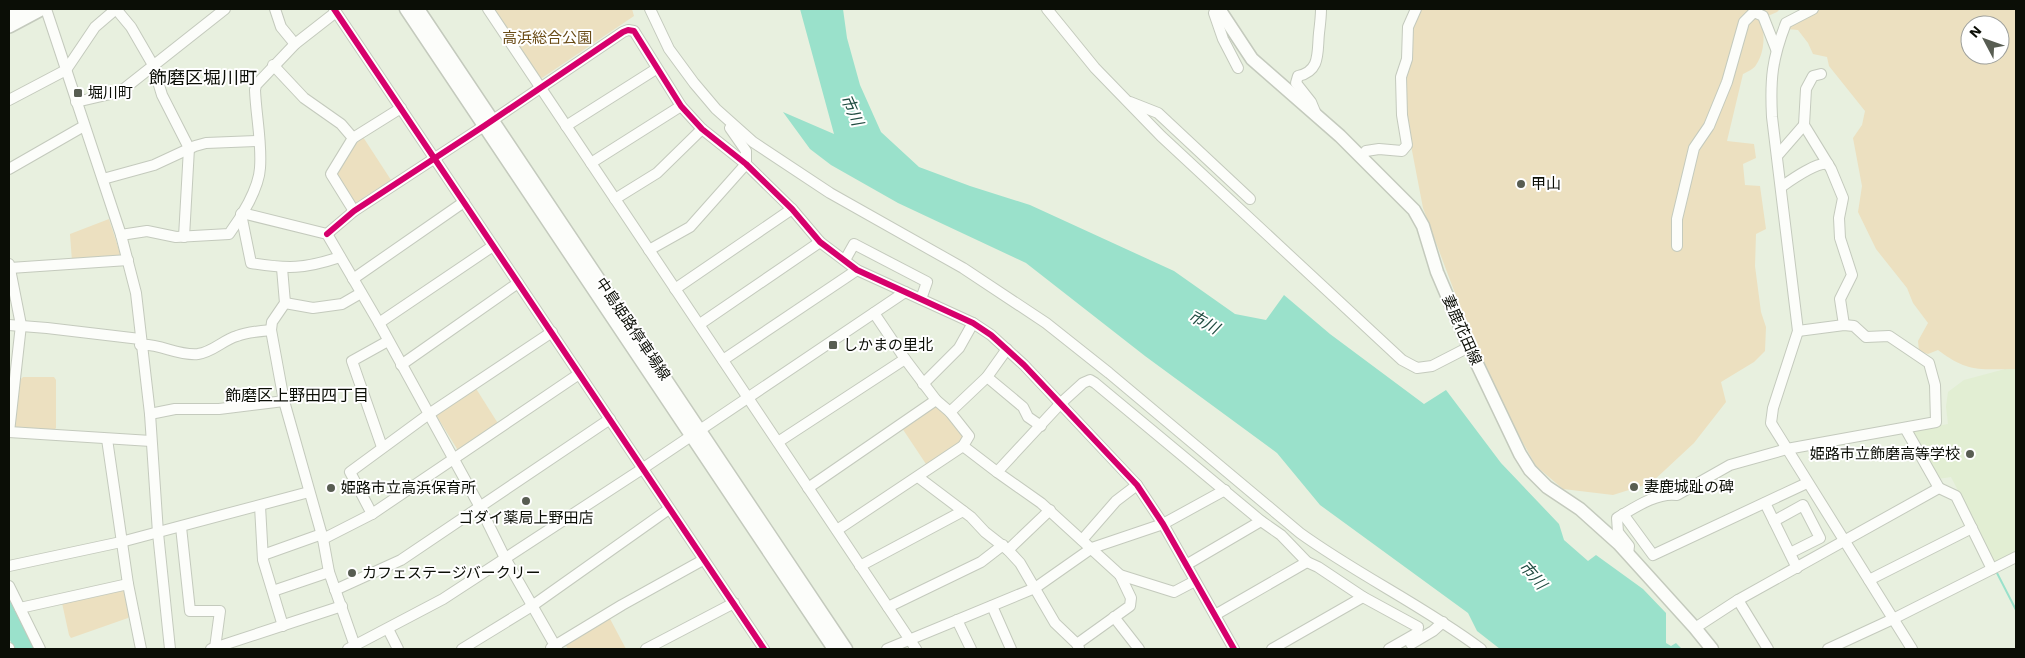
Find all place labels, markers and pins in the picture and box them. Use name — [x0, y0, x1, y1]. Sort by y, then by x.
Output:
place label: 堀川町 — [88, 84, 133, 102]
marker: 堀川町 — [72, 87, 84, 99]
place label: 甲山 — [1531, 175, 1561, 193]
marker: 甲山 — [1515, 178, 1527, 190]
place label: しかまの里北 — [843, 336, 933, 354]
marker: しかまの里北 — [827, 339, 839, 351]
place label: 姫路市立飾磨高等学校 — [1810, 445, 1960, 463]
marker: 姫路市立飾磨高等学校 — [1964, 448, 1976, 460]
place label: 妻鹿城趾の碑 — [1644, 478, 1734, 496]
place label: 姫路市立高浜保育所 — [341, 479, 476, 497]
marker: 妻鹿城趾の碑 — [1628, 481, 1640, 493]
marker: 姫路市立高浜保育所 — [325, 482, 337, 494]
marker: ゴダイ薬局上野田店 — [520, 495, 532, 507]
place label: ゴダイ薬局上野田店 — [458, 509, 594, 527]
place label: カフェステージバークリー — [362, 564, 541, 582]
marker: カフェステージバークリー — [346, 567, 358, 579]

